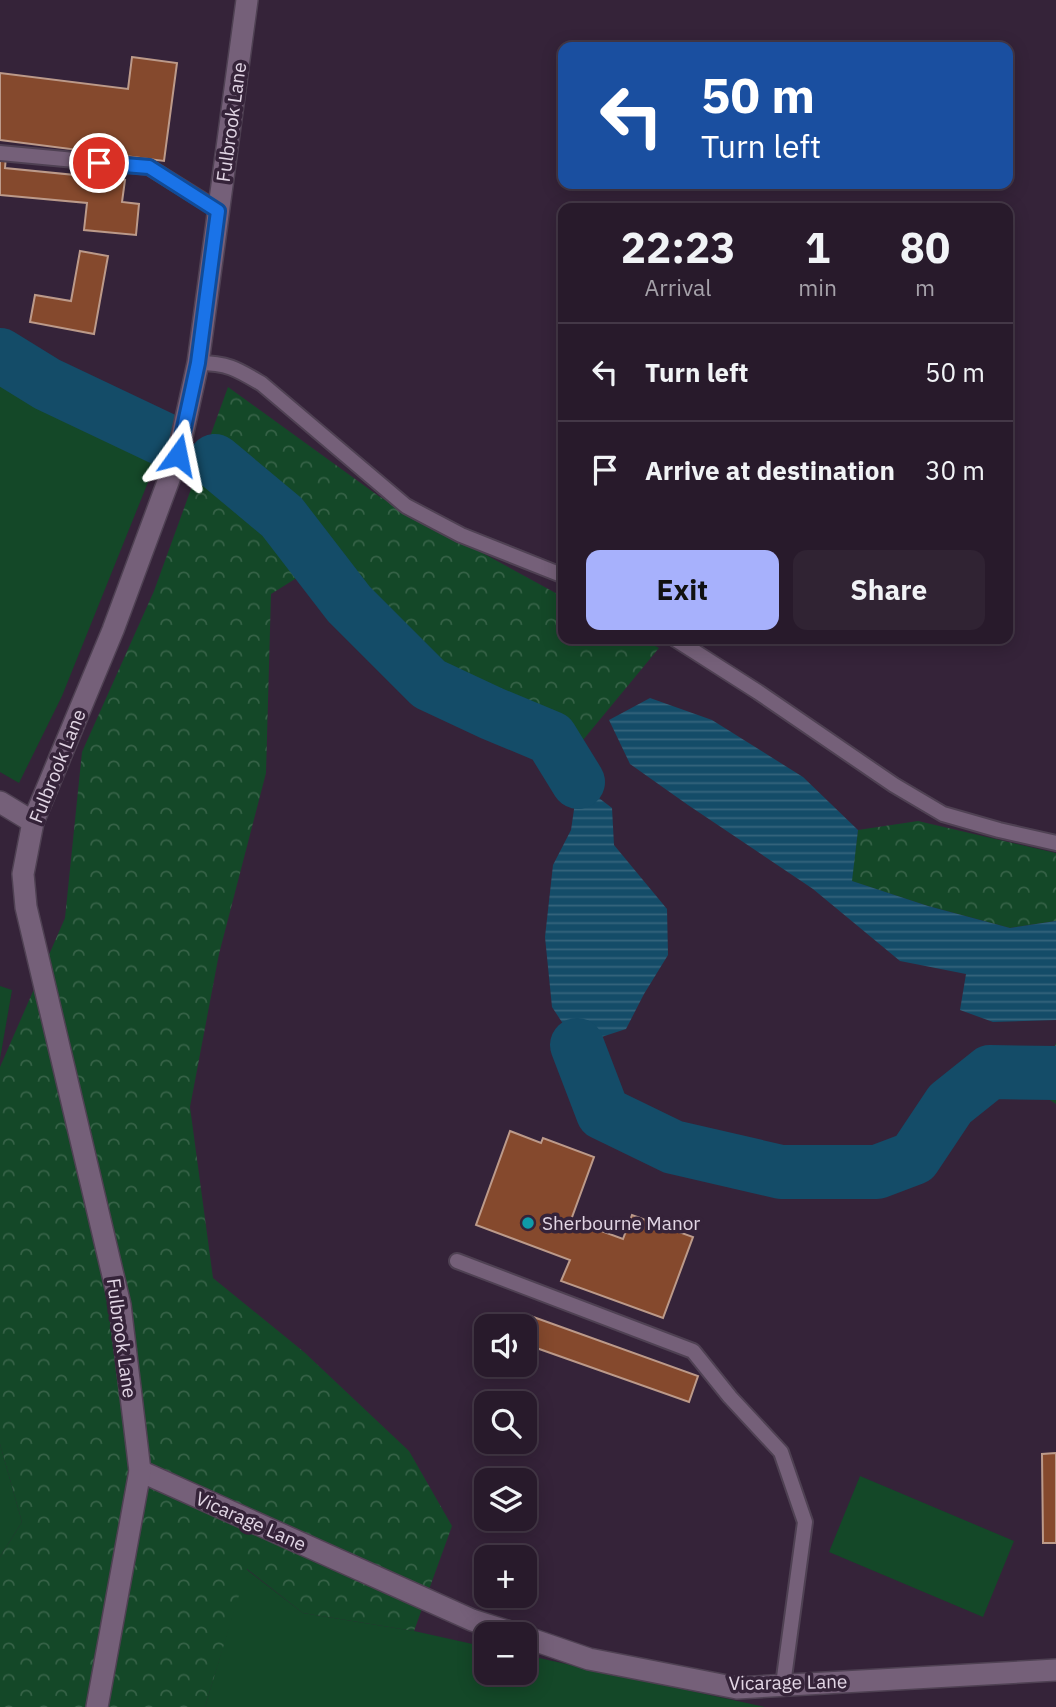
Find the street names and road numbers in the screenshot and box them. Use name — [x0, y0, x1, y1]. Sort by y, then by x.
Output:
street label: Fulbrook Lane — [211, 61, 251, 183]
street label: Fulbrook Lane — [23, 706, 91, 826]
street label: Fulbrook Lane — [102, 1277, 142, 1399]
street label: Vicarage Lane — [192, 1486, 310, 1556]
street label: Vicarage Lane — [728, 1669, 848, 1695]

